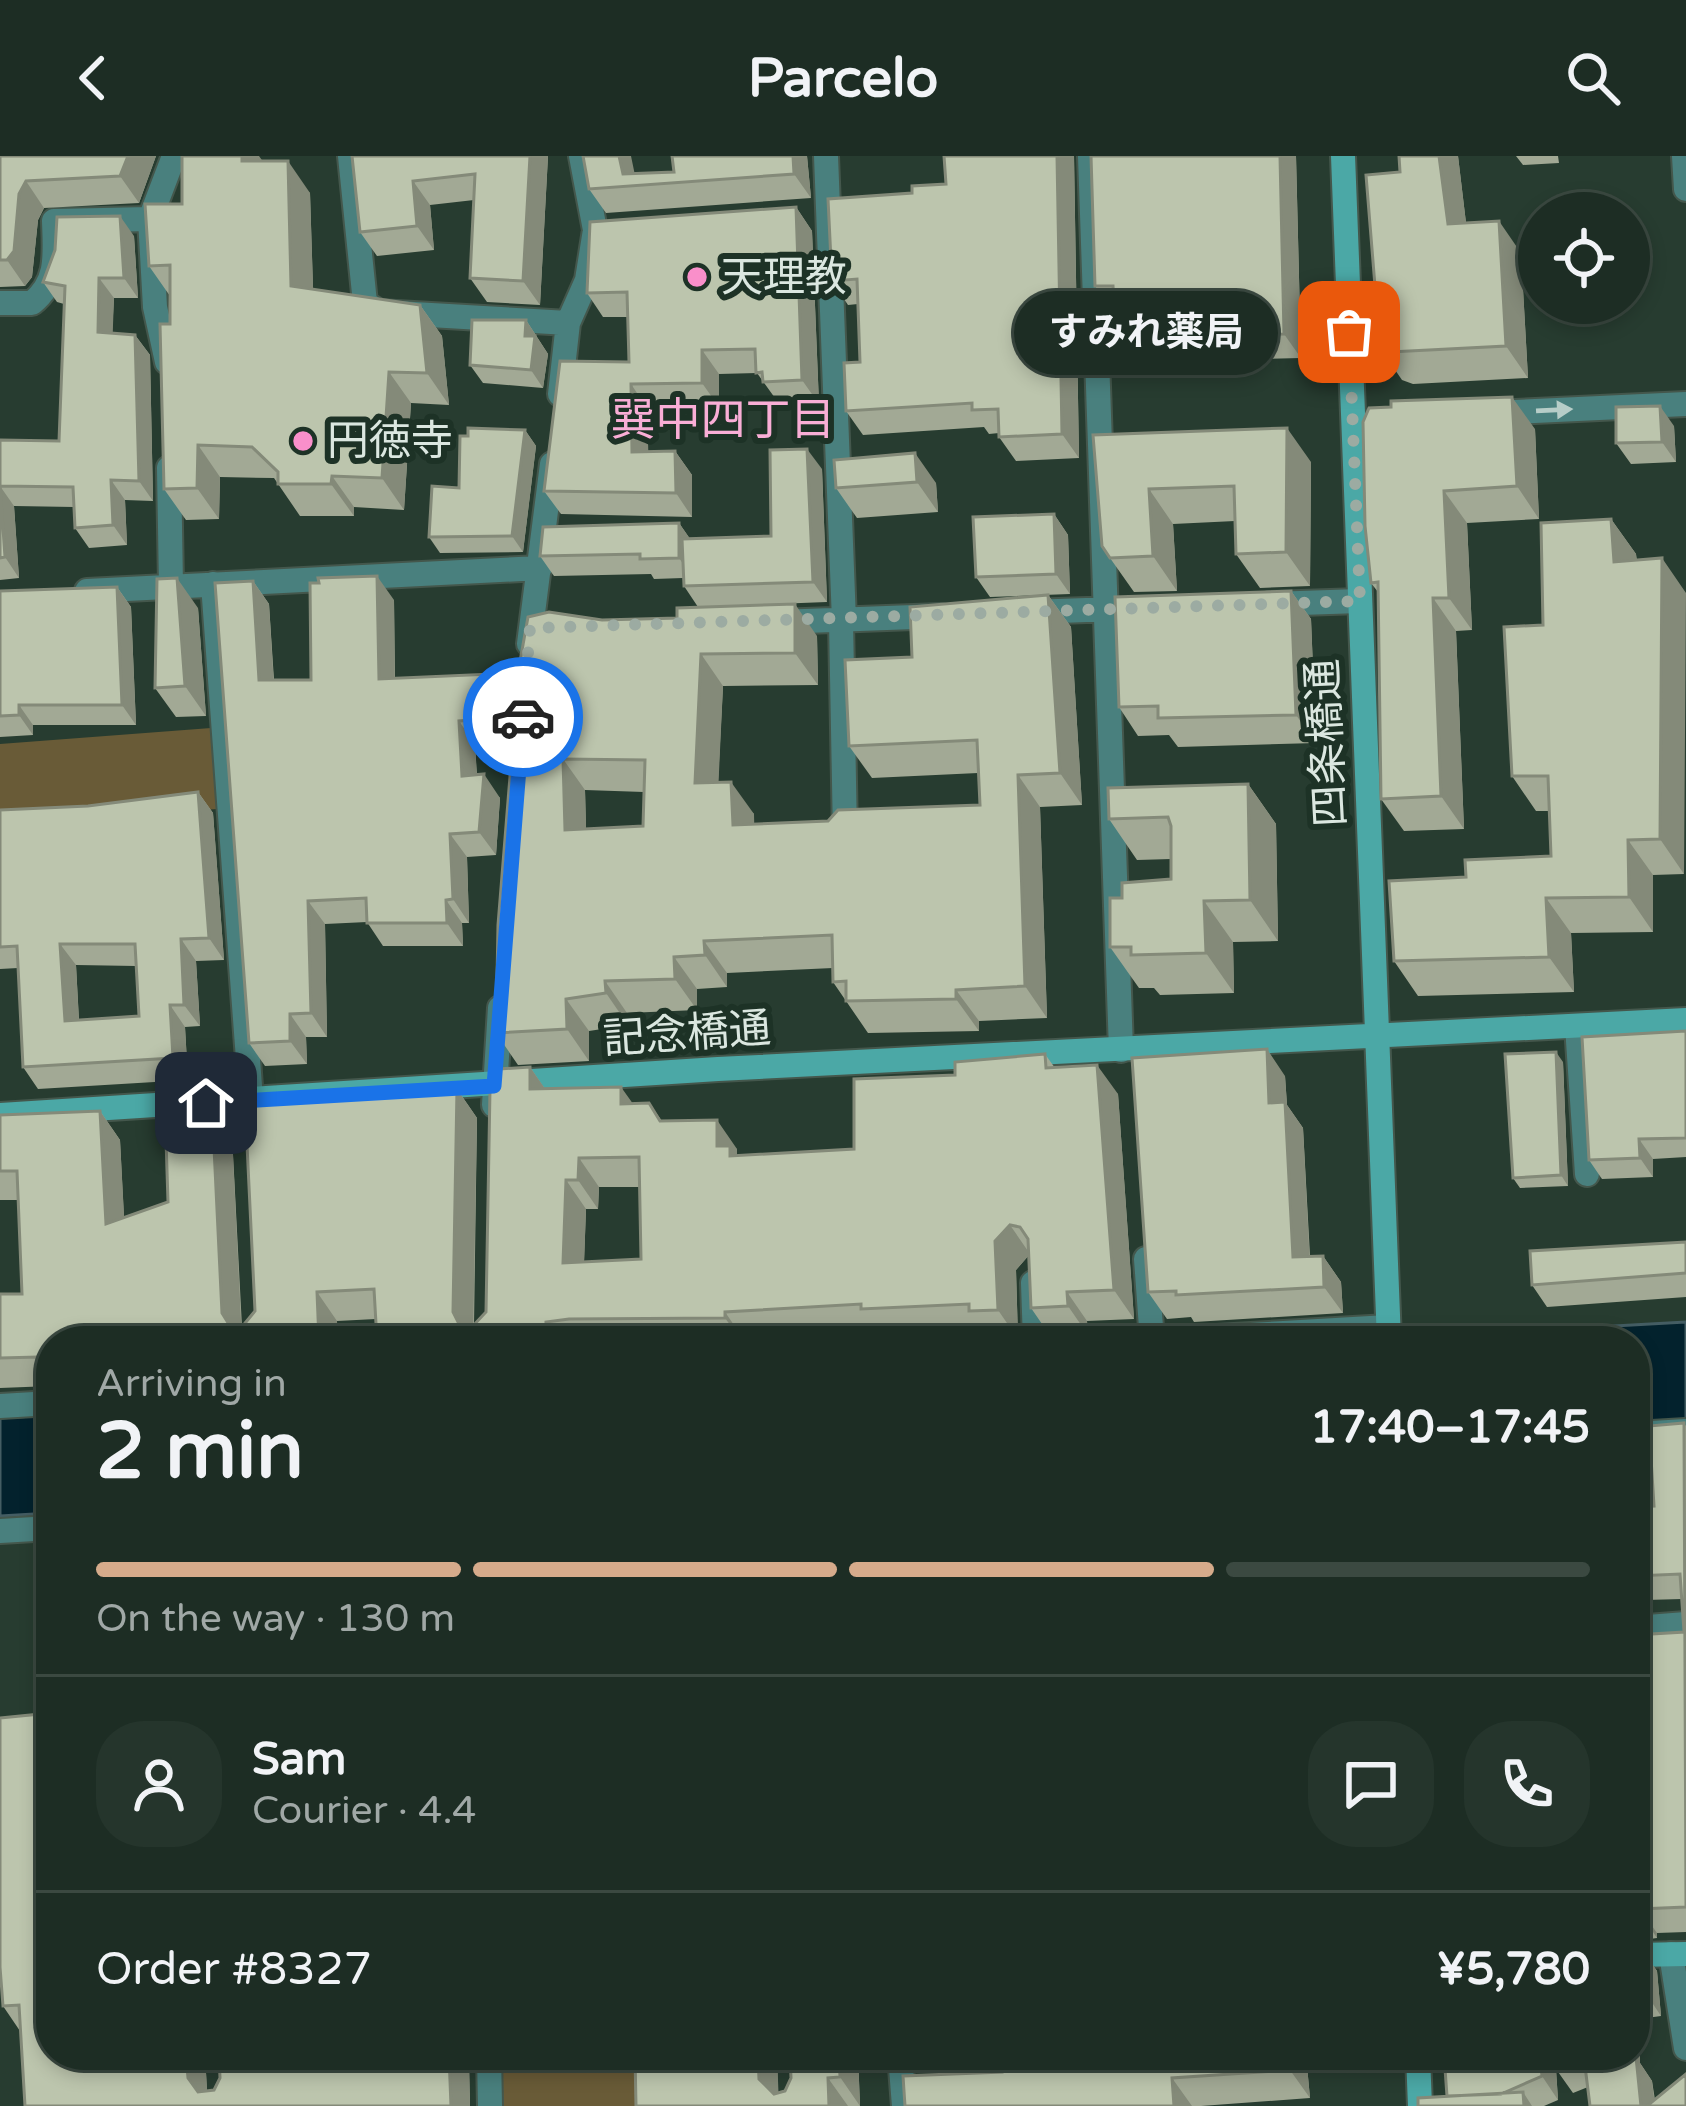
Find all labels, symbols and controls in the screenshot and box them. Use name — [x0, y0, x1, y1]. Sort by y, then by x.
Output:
icon: back — [60, 45, 126, 111]
icon: search — [1560, 45, 1626, 111]
text: Parcelo — [748, 46, 938, 111]
map controls — [1518, 192, 1650, 324]
button: locate — [1518, 192, 1650, 324]
place label: 天理教 — [721, 252, 847, 303]
marker: 天理教 — [684, 264, 710, 290]
pin — [1298, 281, 1400, 383]
callout: すみれ薬局 — [1013, 290, 1277, 374]
icon: bag — [1316, 299, 1382, 365]
text: すみれ薬局 — [1048, 309, 1244, 356]
district label: 巽中四丁目 — [610, 394, 836, 448]
one-way arrow — [1536, 400, 1574, 419]
place label: 円徳寺 — [327, 416, 453, 467]
marker: 円徳寺 — [290, 428, 316, 454]
courier — [463, 657, 583, 777]
street label: 四条橋通 — [1297, 658, 1357, 828]
icon: car — [490, 684, 556, 750]
street label: 記念橋通 — [601, 1003, 773, 1065]
pin — [155, 1052, 257, 1154]
icon: home — [173, 1070, 239, 1136]
text: Arriving in — [96, 1360, 287, 1407]
text: 17:40–17:45 — [1310, 1401, 1590, 1455]
text: 2 min — [96, 1405, 304, 1499]
text: On the way · 130 m — [96, 1595, 455, 1642]
button: person — [96, 1721, 222, 1847]
button: chat — [1308, 1721, 1434, 1847]
button: phone — [1464, 1721, 1590, 1847]
text: Sam — [252, 1733, 346, 1787]
text: Courier · 4.4 — [252, 1787, 476, 1834]
text: Order #8327 — [96, 1943, 372, 1997]
text: ¥5,780 — [1437, 1943, 1590, 1997]

